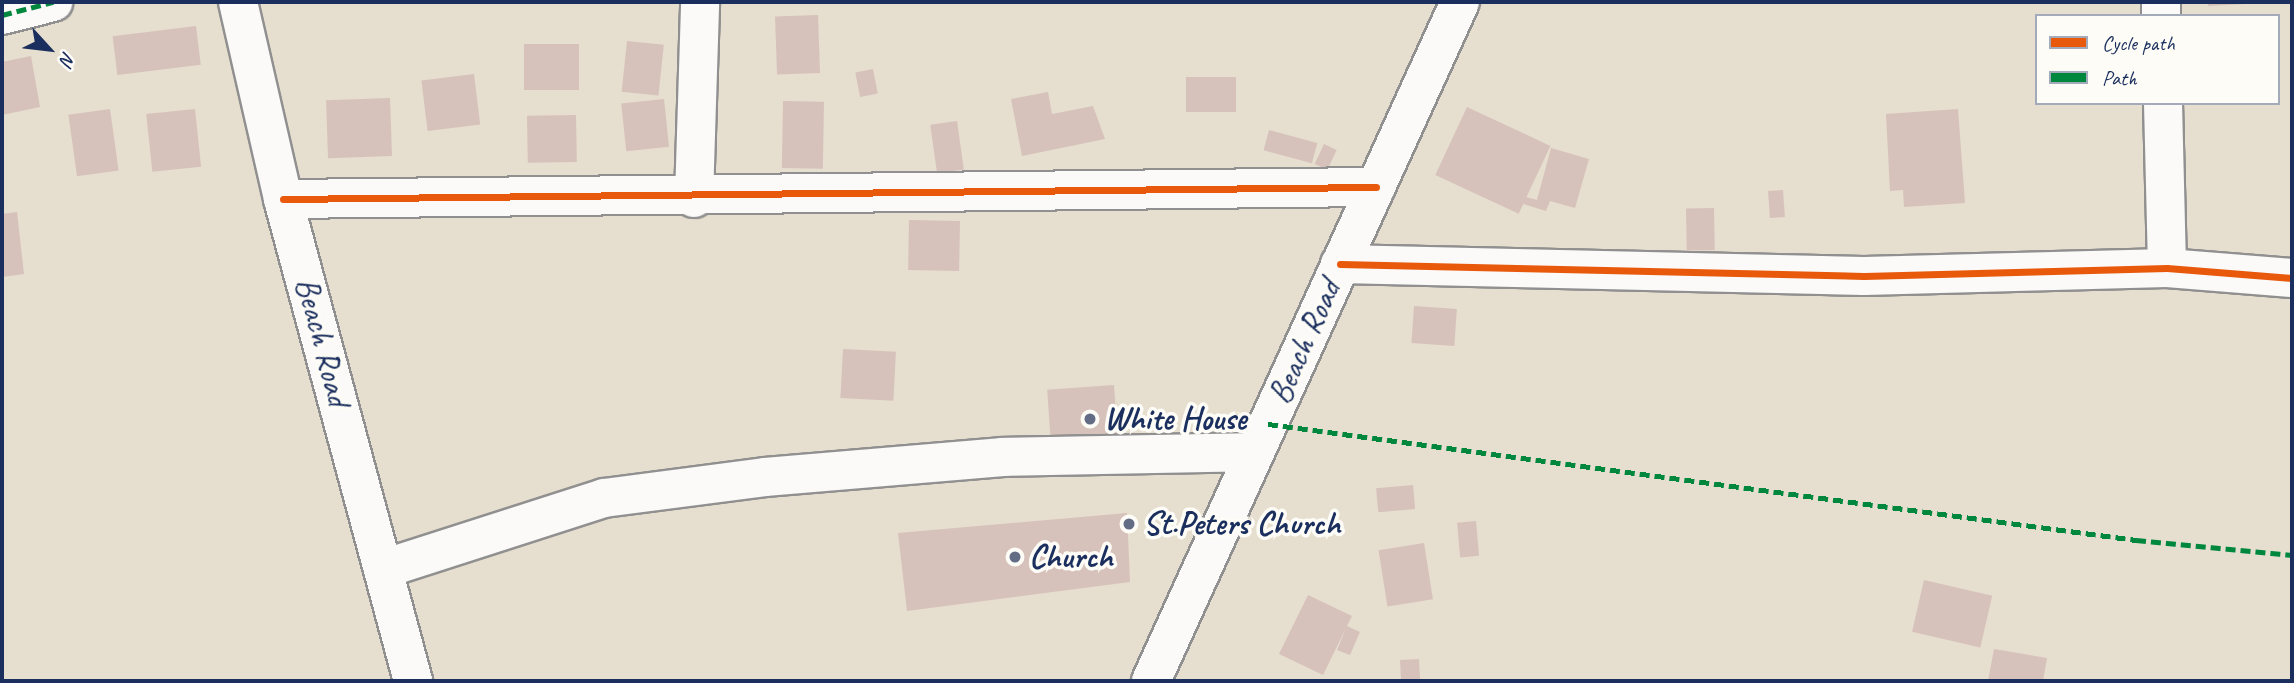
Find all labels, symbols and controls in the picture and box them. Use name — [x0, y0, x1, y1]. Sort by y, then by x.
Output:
north arrow — [14, 14, 84, 84]
legend — [2035, 14, 2280, 105]
text: Cycle path — [2102, 30, 2175, 56]
text: N — [54, 48, 81, 69]
text: Path — [2102, 65, 2137, 91]
street label: Beach Road — [286, 274, 358, 410]
street label: Beach Road — [1260, 274, 1350, 410]
place label: White House — [1104, 399, 1246, 439]
marker: White House — [1082, 411, 1098, 427]
place label: St.Peters Church — [1143, 504, 1340, 544]
marker: St.Peters Church — [1121, 516, 1137, 532]
place label: Church — [1029, 537, 1113, 577]
marker: Church — [1007, 549, 1023, 565]

